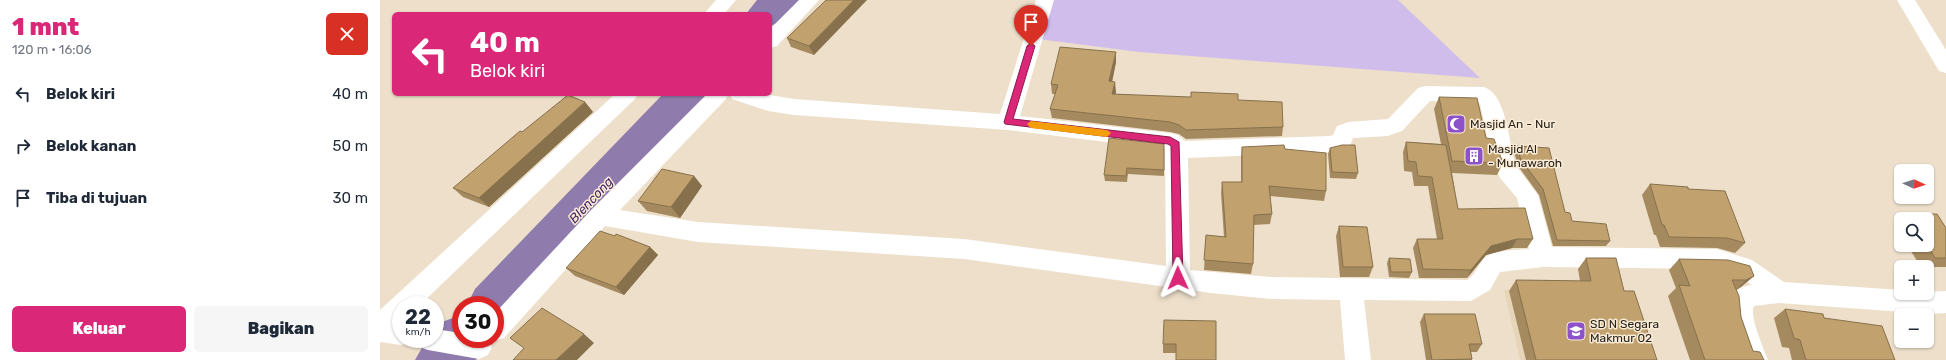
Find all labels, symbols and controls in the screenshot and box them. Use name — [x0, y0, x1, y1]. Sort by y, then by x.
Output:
pin — [1014, 5, 1048, 46]
icon: arrive — [1020, 11, 1042, 33]
text: 1 mnt — [12, 13, 79, 41]
button: close — [326, 13, 368, 55]
text: 40 m — [470, 26, 540, 59]
icon: left — [404, 28, 456, 80]
text: 120 m · 16:06 — [12, 42, 92, 57]
text: Belok kiri — [470, 60, 545, 82]
icon: left — [12, 83, 34, 105]
text: Belok kiri — [46, 85, 115, 103]
text: 40 m — [332, 85, 368, 103]
mosque icon: Masjid An - Nur — [1445, 113, 1467, 135]
place label: Masjid An - Nur — [1470, 117, 1556, 131]
icon: right — [12, 135, 34, 157]
text: Belok kanan — [46, 137, 136, 155]
text: 50 m — [333, 137, 368, 155]
place label: Masjid Al - Munawaroh — [1488, 142, 1562, 170]
building icon: Masjid Al - Munawaroh — [1463, 145, 1485, 167]
north arrow — [1894, 164, 1934, 204]
map controls — [1894, 164, 1934, 348]
water label: Blencong — [566, 174, 617, 227]
icon: arrive — [12, 187, 34, 209]
text: Tiba di tujuan — [46, 189, 147, 207]
text: 30 m — [332, 189, 368, 207]
button: search — [1894, 212, 1934, 252]
position arrow — [1157, 257, 1199, 299]
button: + — [1894, 260, 1934, 300]
speed limit sign: 30 — [452, 296, 504, 348]
text: 22 — [405, 305, 431, 329]
button: Keluar — [12, 306, 186, 352]
button: Bagikan — [194, 306, 368, 352]
button: − — [1894, 308, 1934, 348]
place label: SD N Segara Makmur 02 — [1590, 317, 1659, 345]
school or university icon: SD N Segara Makmur 02 — [1565, 320, 1587, 342]
text: km/h — [406, 326, 430, 338]

